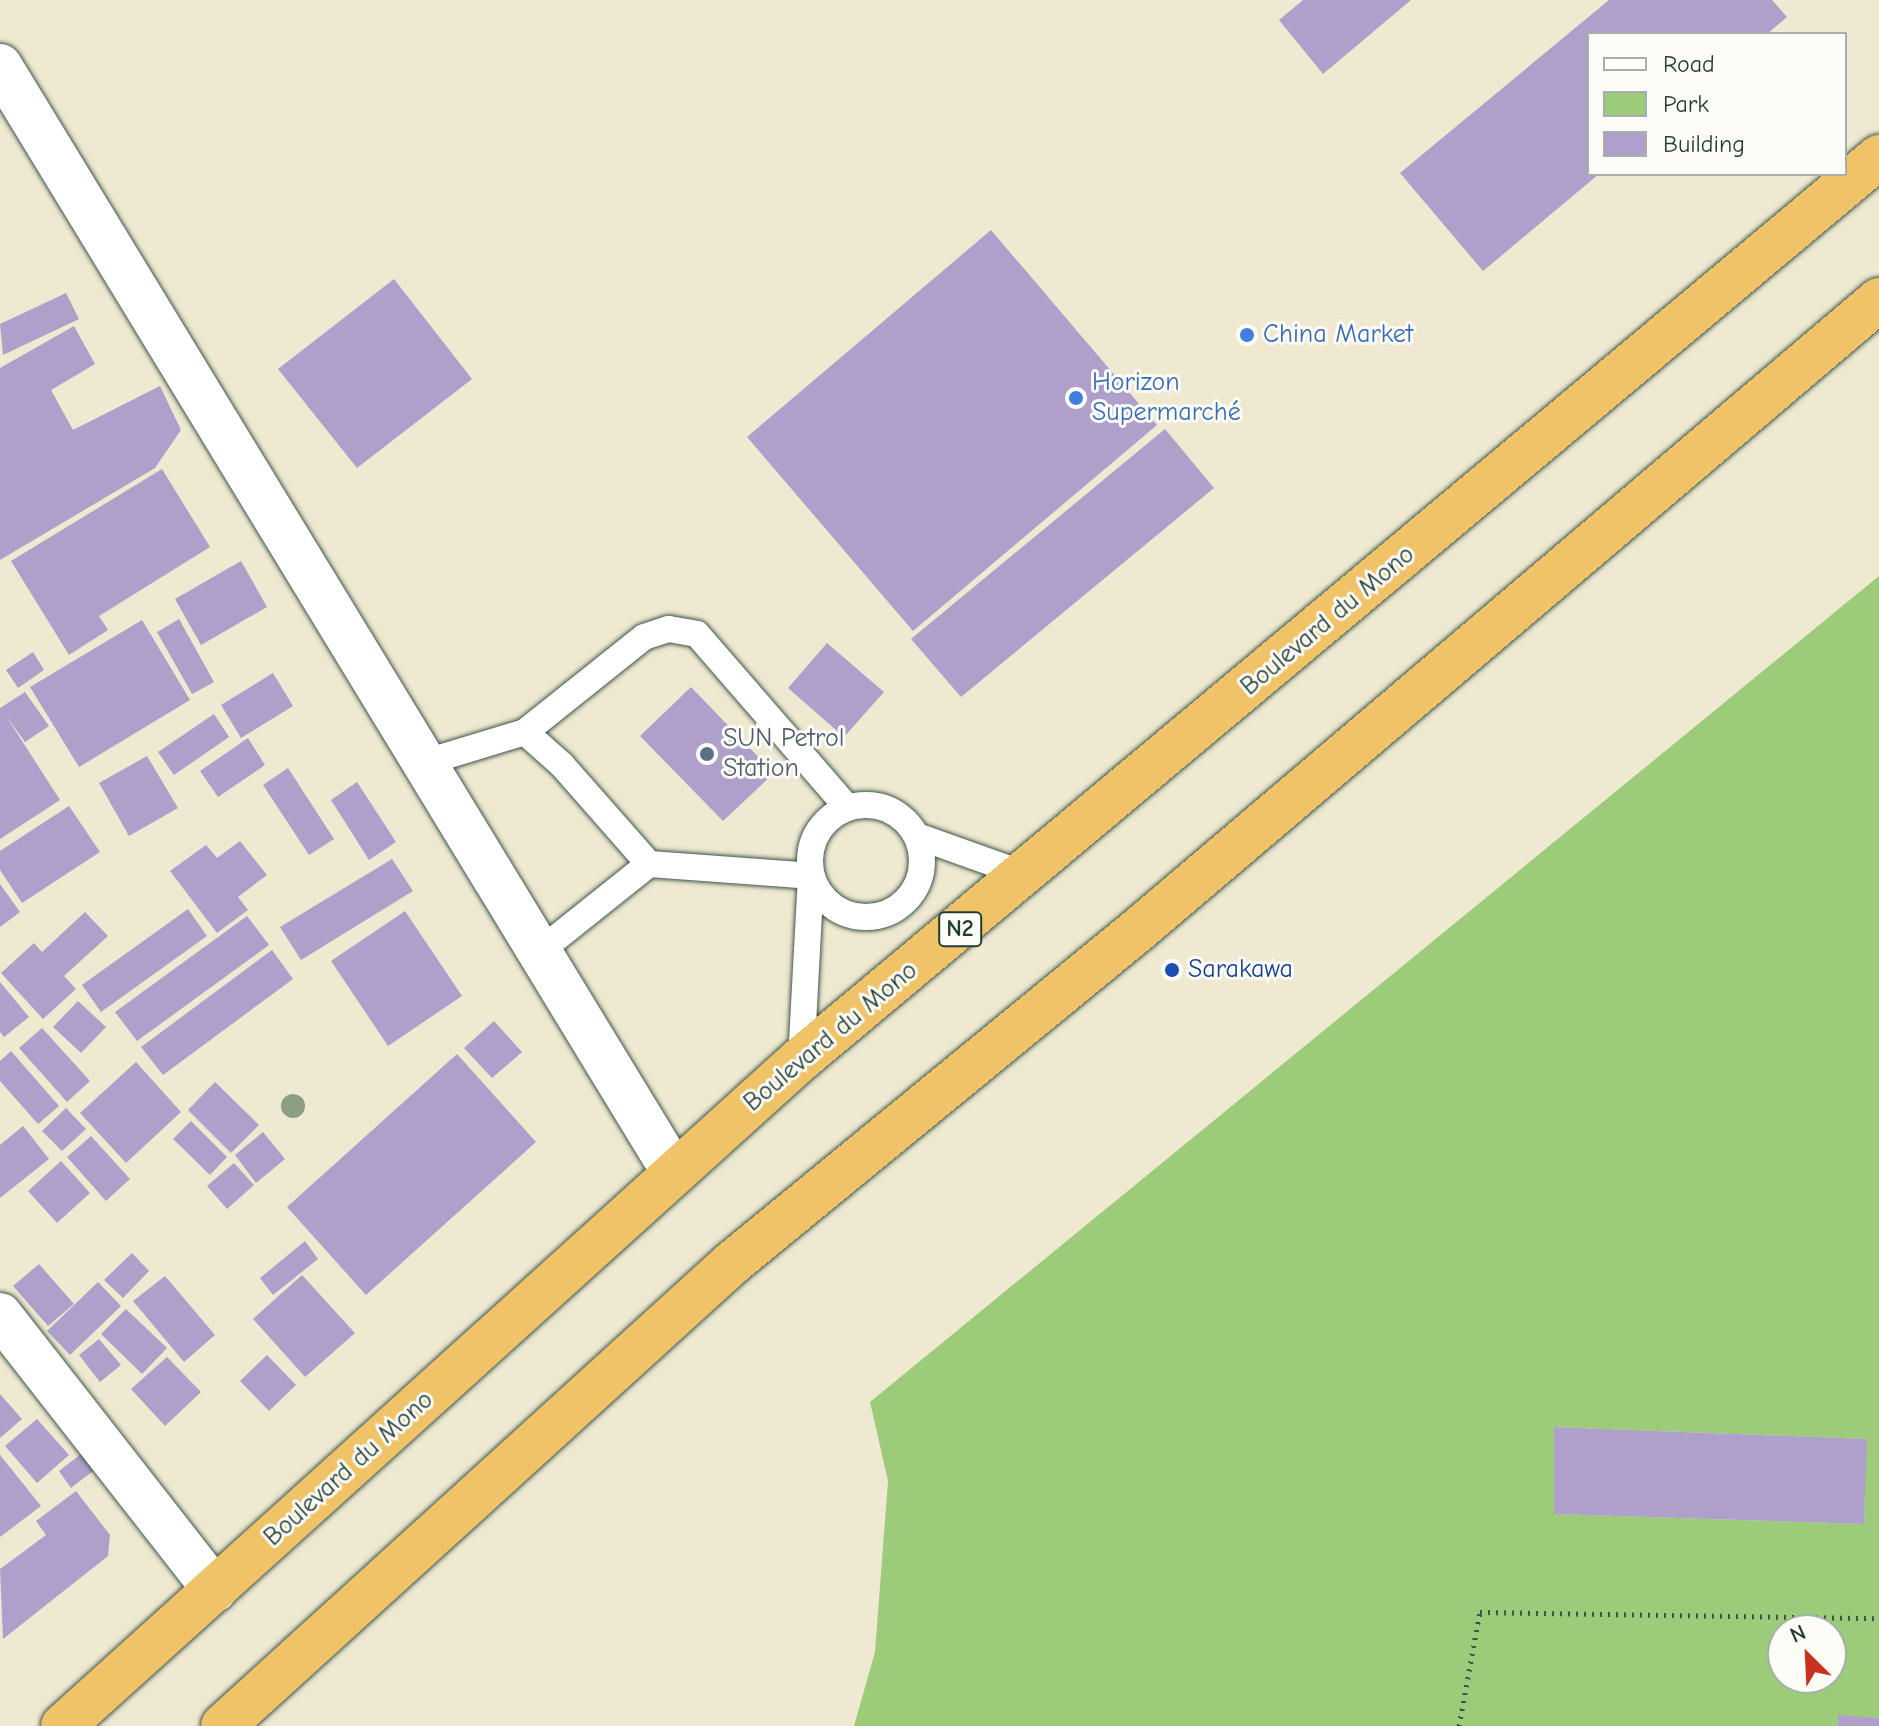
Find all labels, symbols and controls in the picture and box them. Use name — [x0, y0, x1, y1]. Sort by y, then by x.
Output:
legend — [1587, 32, 1847, 176]
text: Road — [1663, 50, 1715, 78]
text: Park — [1663, 90, 1709, 118]
text: Building — [1663, 130, 1745, 158]
place label: China Market — [1263, 319, 1413, 351]
marker: China Market — [1238, 326, 1256, 344]
place label: Horizon Supermarché — [1092, 367, 1241, 428]
marker: Horizon Supermarché — [1067, 389, 1085, 407]
street label: Boulevard du Mono — [1235, 539, 1421, 703]
place label: SUN Petrol Station — [723, 723, 844, 784]
marker: SUN Petrol Station — [698, 745, 716, 763]
road number: N2 — [938, 909, 982, 949]
place label: Sarakawa — [1188, 954, 1293, 986]
street label: Boulevard du Mono — [738, 955, 924, 1119]
marker: Sarakawa — [1163, 961, 1181, 979]
street label: Boulevard du Mono — [258, 1385, 440, 1553]
north arrow — [1767, 1614, 1847, 1694]
text: N — [1786, 1619, 1810, 1649]

